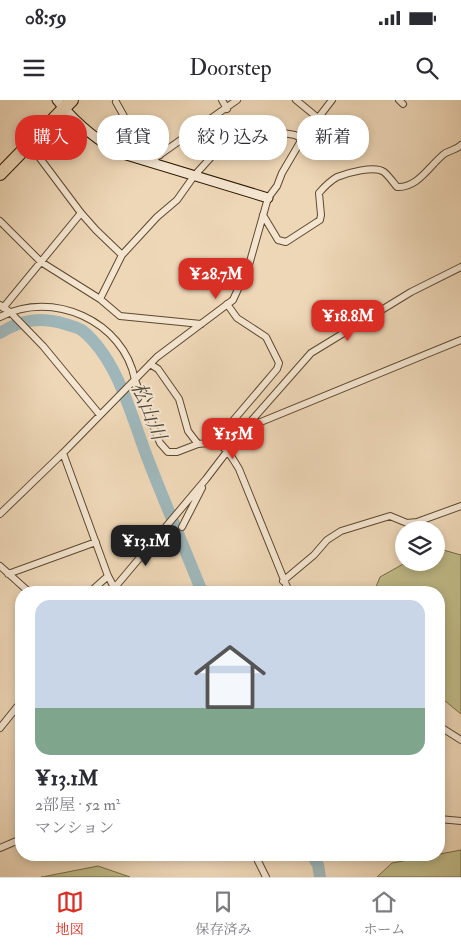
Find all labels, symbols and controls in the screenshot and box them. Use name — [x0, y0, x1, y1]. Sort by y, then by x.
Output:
text: 08:59 — [25, 6, 66, 30]
icon: menu — [20, 54, 48, 82]
text: Doorstep — [189, 54, 272, 82]
icon: search — [413, 54, 441, 82]
chip: 購入 — [15, 115, 87, 160]
chip: 賃貸 — [97, 115, 169, 160]
chip: 絞り込み — [179, 115, 287, 160]
chip: 新着 — [297, 115, 369, 160]
pin: ¥28.7M — [175, 258, 257, 300]
text: ¥28.7M — [190, 264, 242, 284]
pin: ¥18.8M — [307, 300, 389, 342]
text: ¥18.8M — [322, 306, 374, 326]
water label: 松山川 — [126, 379, 172, 446]
pin: ¥15M — [203, 418, 263, 460]
text: ¥15M — [213, 424, 253, 444]
map controls — [395, 521, 445, 571]
button: layers — [395, 521, 445, 571]
pin: ¥13.1M — [105, 524, 187, 567]
text: ¥13.1M — [122, 531, 170, 551]
icon: home — [185, 632, 275, 722]
text: ¥13.1M — [35, 765, 98, 792]
text: 2部屋 · 52 m² — [35, 795, 120, 815]
text: マンション — [35, 818, 114, 838]
tab: 地図 — [56, 888, 84, 938]
tab: 保存済み — [195, 888, 251, 938]
tab: ホーム — [363, 888, 405, 938]

